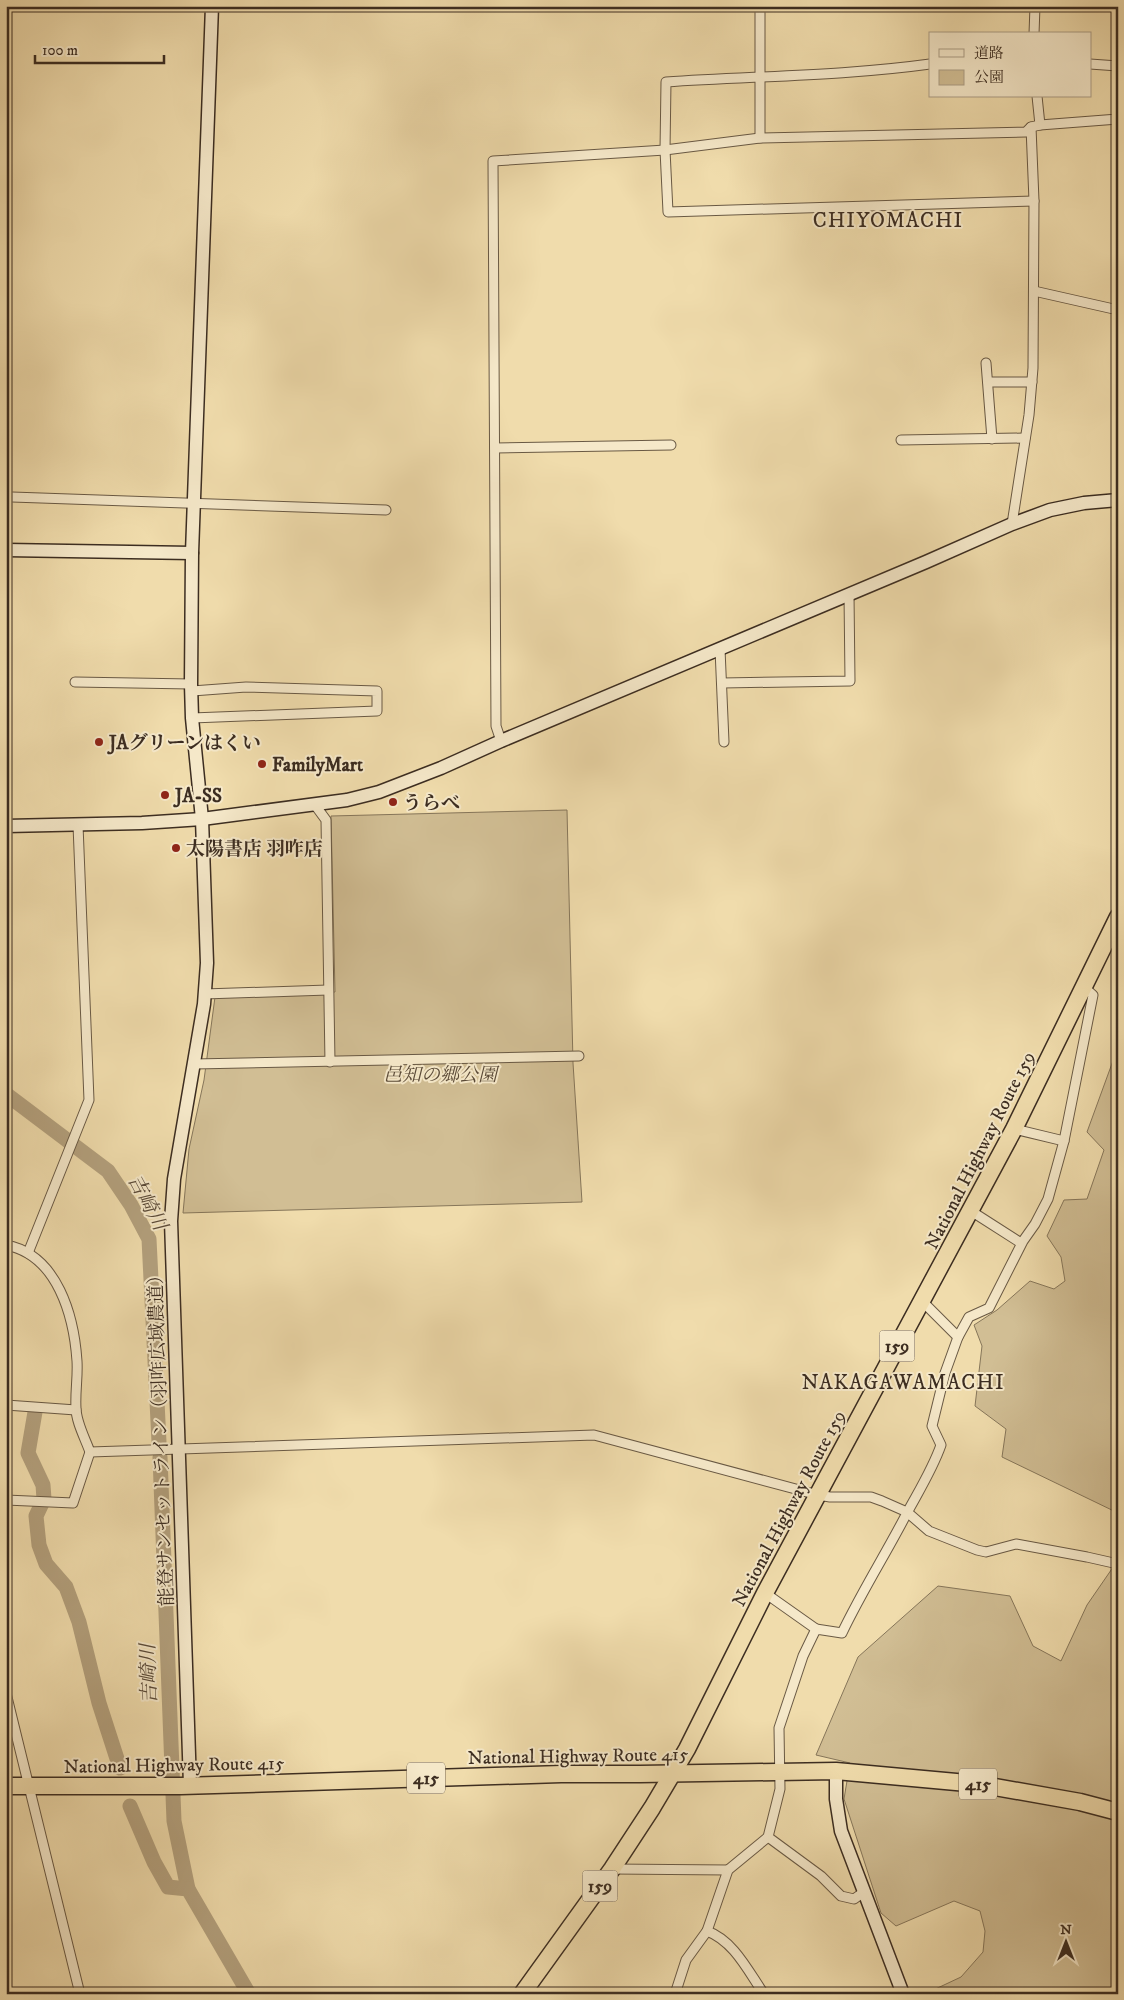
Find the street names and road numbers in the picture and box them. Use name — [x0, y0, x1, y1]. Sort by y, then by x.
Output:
street label: National Highway Route 159 — [920, 1048, 1040, 1254]
street label: 能登サンセットライン（羽咋広域農道） — [144, 1265, 179, 1606]
road number: 159 — [880, 1330, 914, 1362]
street label: National Highway Route 159 — [728, 1407, 851, 1611]
street label: National Highway Route 415 — [468, 1743, 689, 1770]
street label: National Highway Route 415 — [64, 1752, 285, 1779]
road number: 415 — [407, 1762, 445, 1794]
road number: 415 — [959, 1768, 997, 1800]
road number: 159 — [582, 1870, 618, 1902]

